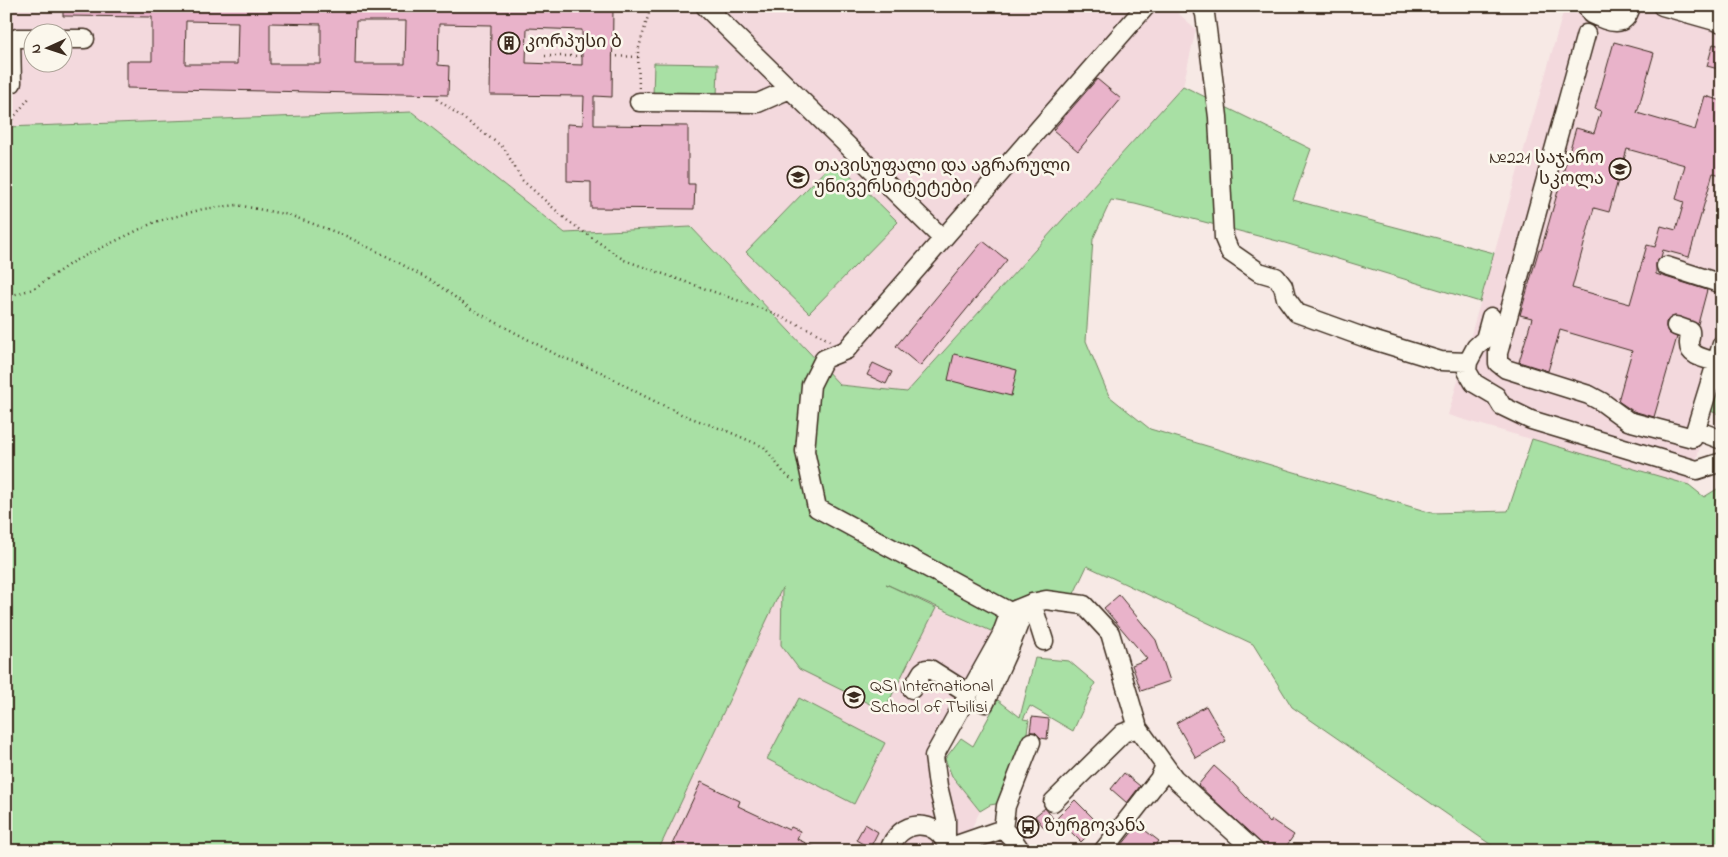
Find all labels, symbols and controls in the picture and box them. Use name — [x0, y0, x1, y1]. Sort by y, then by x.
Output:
north arrow — [22, 22, 72, 72]
place label: კორპუსი ბ — [525, 30, 622, 56]
building icon: კორპუსი ბ — [497, 31, 521, 55]
text: N — [26, 43, 47, 54]
place label: №221 საჯარო სკოლა — [1489, 146, 1604, 193]
place label: თავისუფალი და აგრარული უნივერსიტეტები — [814, 154, 1070, 201]
school or university icon: №221 საჯარო სკოლა — [1608, 157, 1632, 181]
school or university icon: თავისუფალი და აგრარული უნივერსიტეტები — [786, 165, 810, 189]
place label: QSI International School of Tbilisi — [870, 674, 994, 721]
school or university icon: QSI International School of Tbilisi — [842, 685, 866, 709]
place label: ზურგოვანა — [1044, 814, 1146, 840]
bus stop icon: ზურგოვანა — [1016, 815, 1040, 839]

